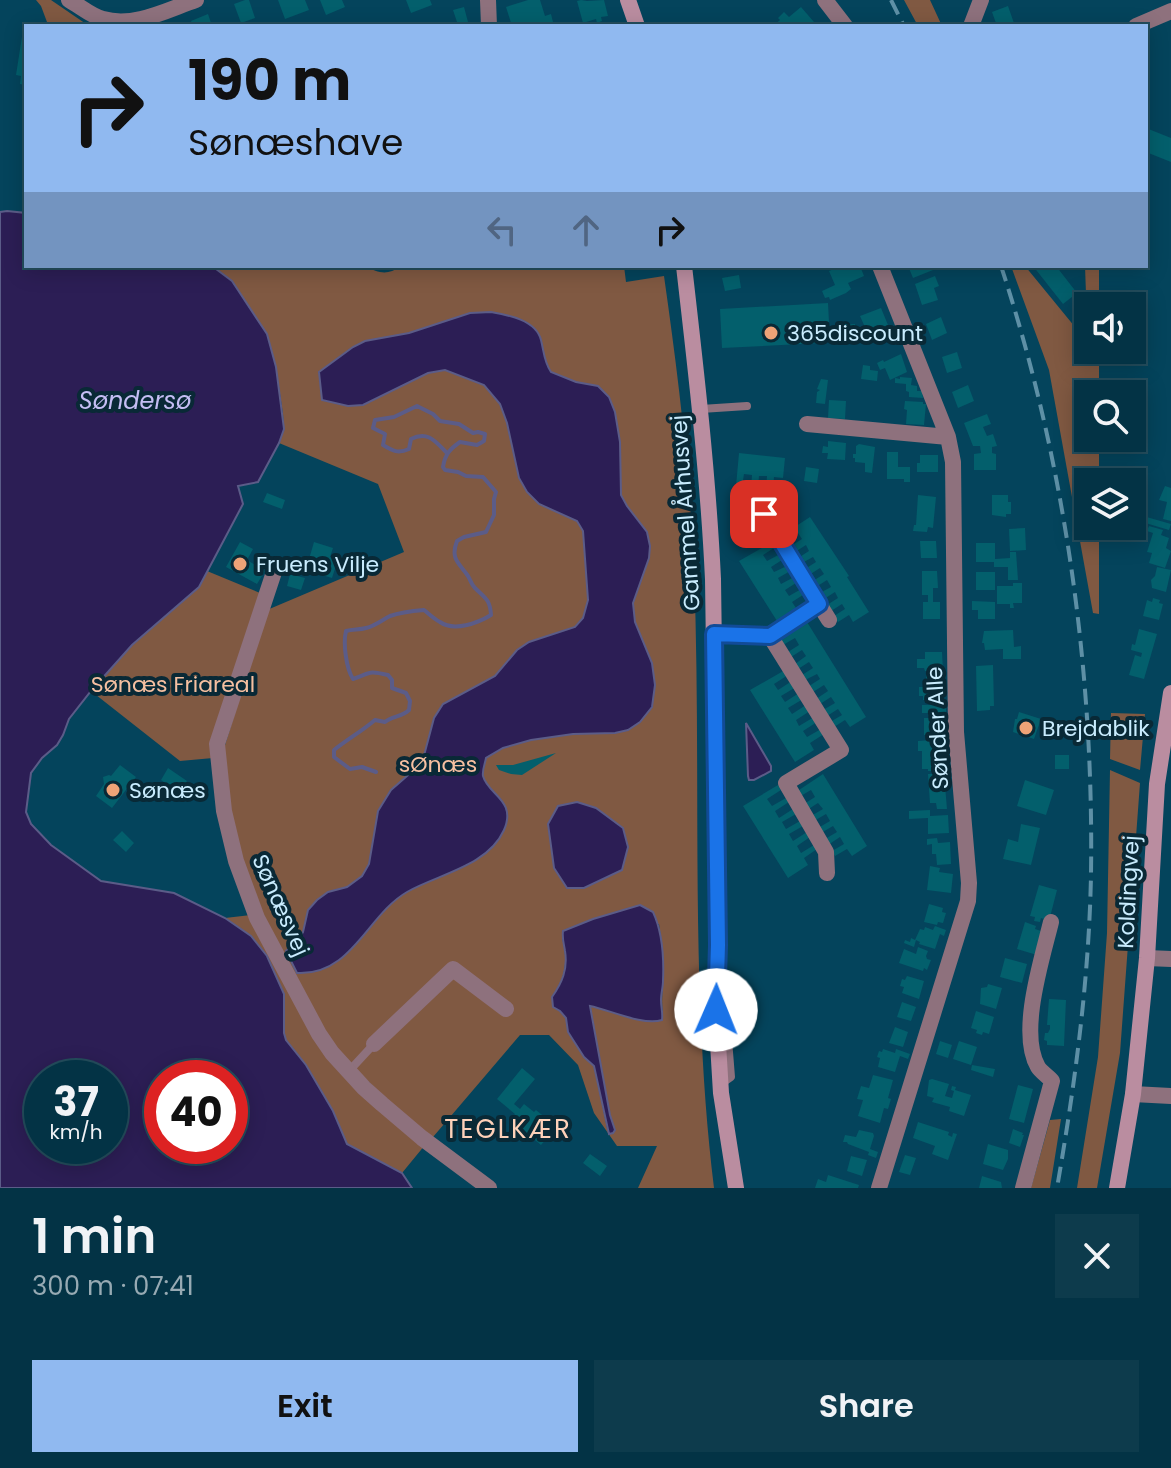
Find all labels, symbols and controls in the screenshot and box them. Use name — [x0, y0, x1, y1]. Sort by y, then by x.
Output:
text: 190 m — [188, 41, 351, 120]
icon: right — [56, 56, 160, 160]
text: Sønæshave — [188, 117, 403, 168]
icon: left — [480, 208, 524, 252]
icon: ahead — [564, 208, 608, 252]
icon: right — [648, 208, 692, 252]
map controls — [1074, 292, 1146, 540]
button: sound — [1074, 292, 1146, 364]
place label: 365discount — [787, 318, 923, 349]
marker: 365discount — [762, 324, 780, 342]
button: search — [1074, 380, 1146, 452]
water label: Søndersø — [79, 384, 192, 417]
street label: Gammel Århusvej — [663, 414, 708, 612]
button: layers — [1074, 468, 1146, 540]
pin — [730, 480, 798, 548]
icon: arrive — [742, 492, 786, 536]
place label: Fruens Vilje — [256, 549, 379, 580]
marker: Fruens Vilje — [231, 555, 249, 573]
street label: Sønder Alle — [919, 666, 956, 790]
park label: Sønæs Friareal — [91, 669, 255, 700]
place label: Brejdablik — [1042, 713, 1150, 744]
marker: Brejdablik — [1017, 719, 1035, 737]
park label: sØnæs — [399, 749, 477, 780]
place label: Sønæs — [129, 775, 206, 806]
marker: Sønæs — [104, 781, 122, 799]
street label: Koldingvej — [1110, 835, 1147, 949]
street label: Sønæsvej — [244, 850, 317, 961]
position arrow — [674, 968, 758, 1052]
speed limit sign: 40 — [144, 1060, 248, 1164]
text: 37 — [53, 1074, 99, 1130]
district label: TEGLKÆR — [444, 1111, 572, 1147]
text: km/h — [49, 1118, 103, 1146]
text: 1 min — [32, 1203, 156, 1270]
button: close — [1055, 1214, 1139, 1298]
text: 300 m · 07:41 — [32, 1268, 194, 1304]
button: Exit — [32, 1360, 578, 1452]
button: Share — [594, 1360, 1139, 1452]

